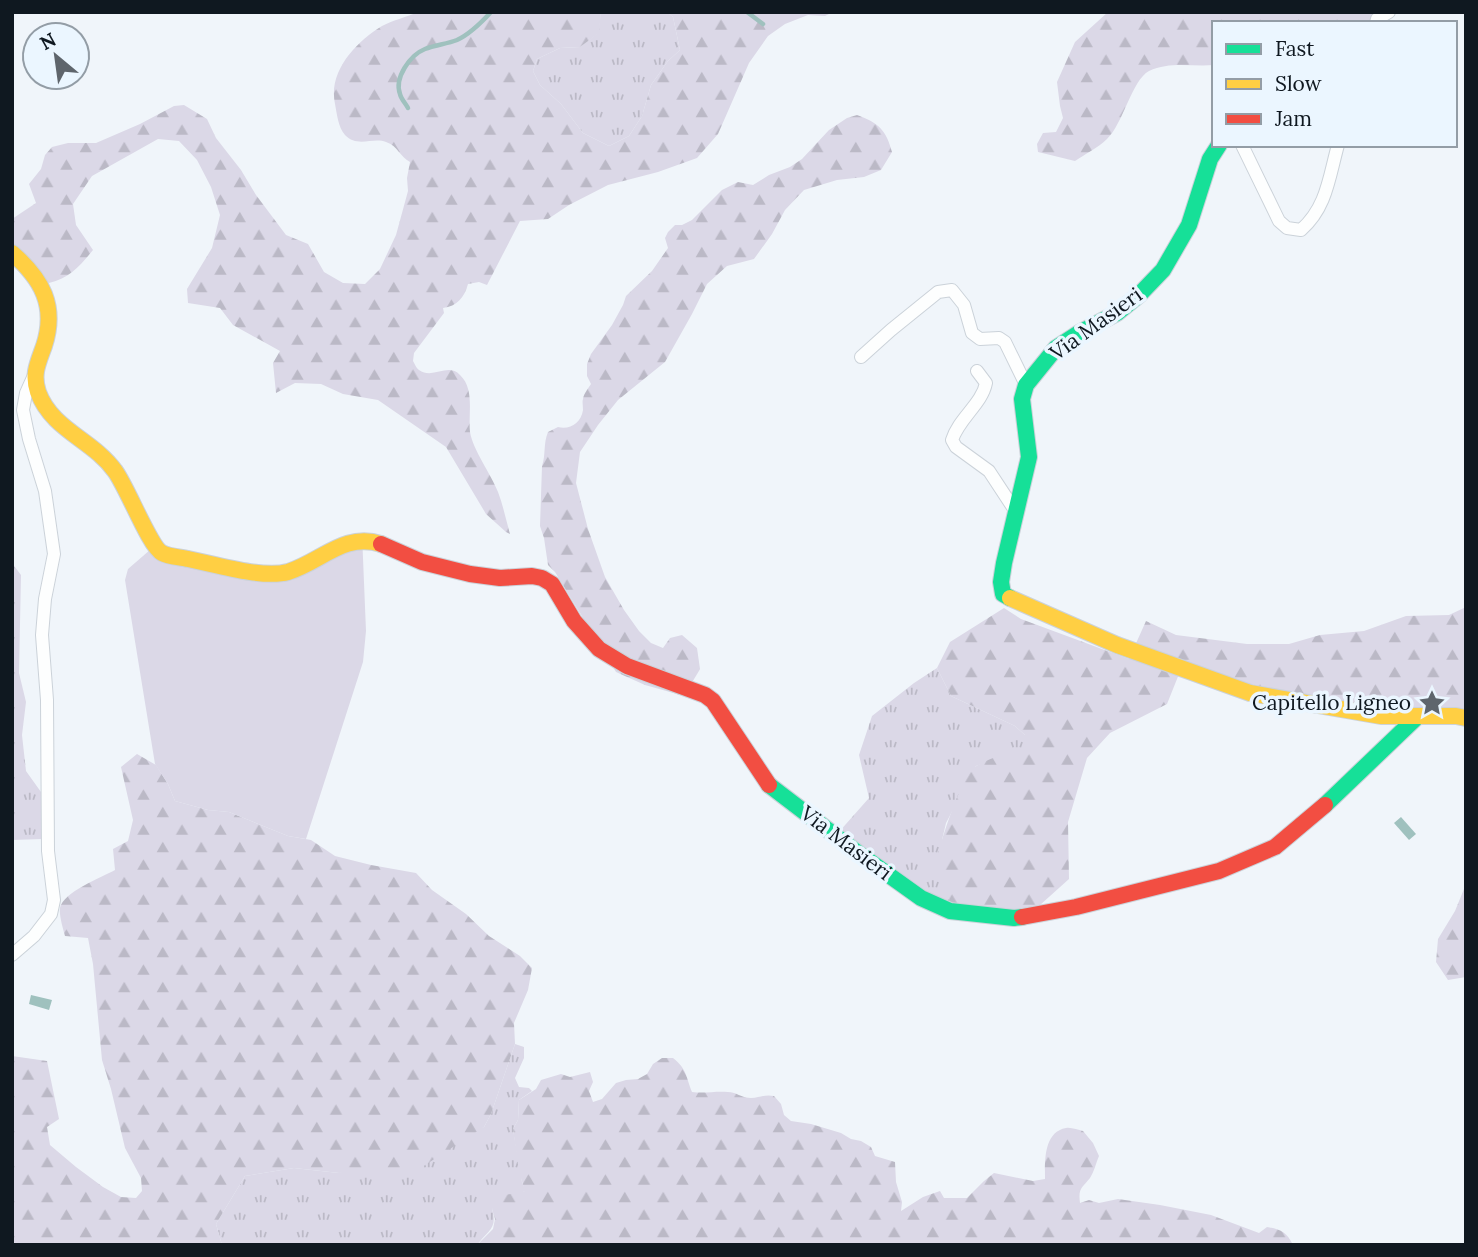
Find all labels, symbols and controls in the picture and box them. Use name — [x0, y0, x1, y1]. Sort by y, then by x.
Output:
north arrow — [21, 21, 91, 91]
legend — [1212, 21, 1457, 147]
text: N — [36, 27, 60, 55]
text: Fast — [1275, 35, 1315, 62]
text: Slow — [1275, 70, 1322, 97]
text: Jam — [1274, 105, 1312, 132]
street label: Via Masieri — [1043, 281, 1147, 367]
place icon: Capitello Ligneo — [1417, 688, 1447, 718]
place label: Capitello Ligneo — [1252, 689, 1411, 716]
street label: Via Masieri — [794, 799, 898, 886]

